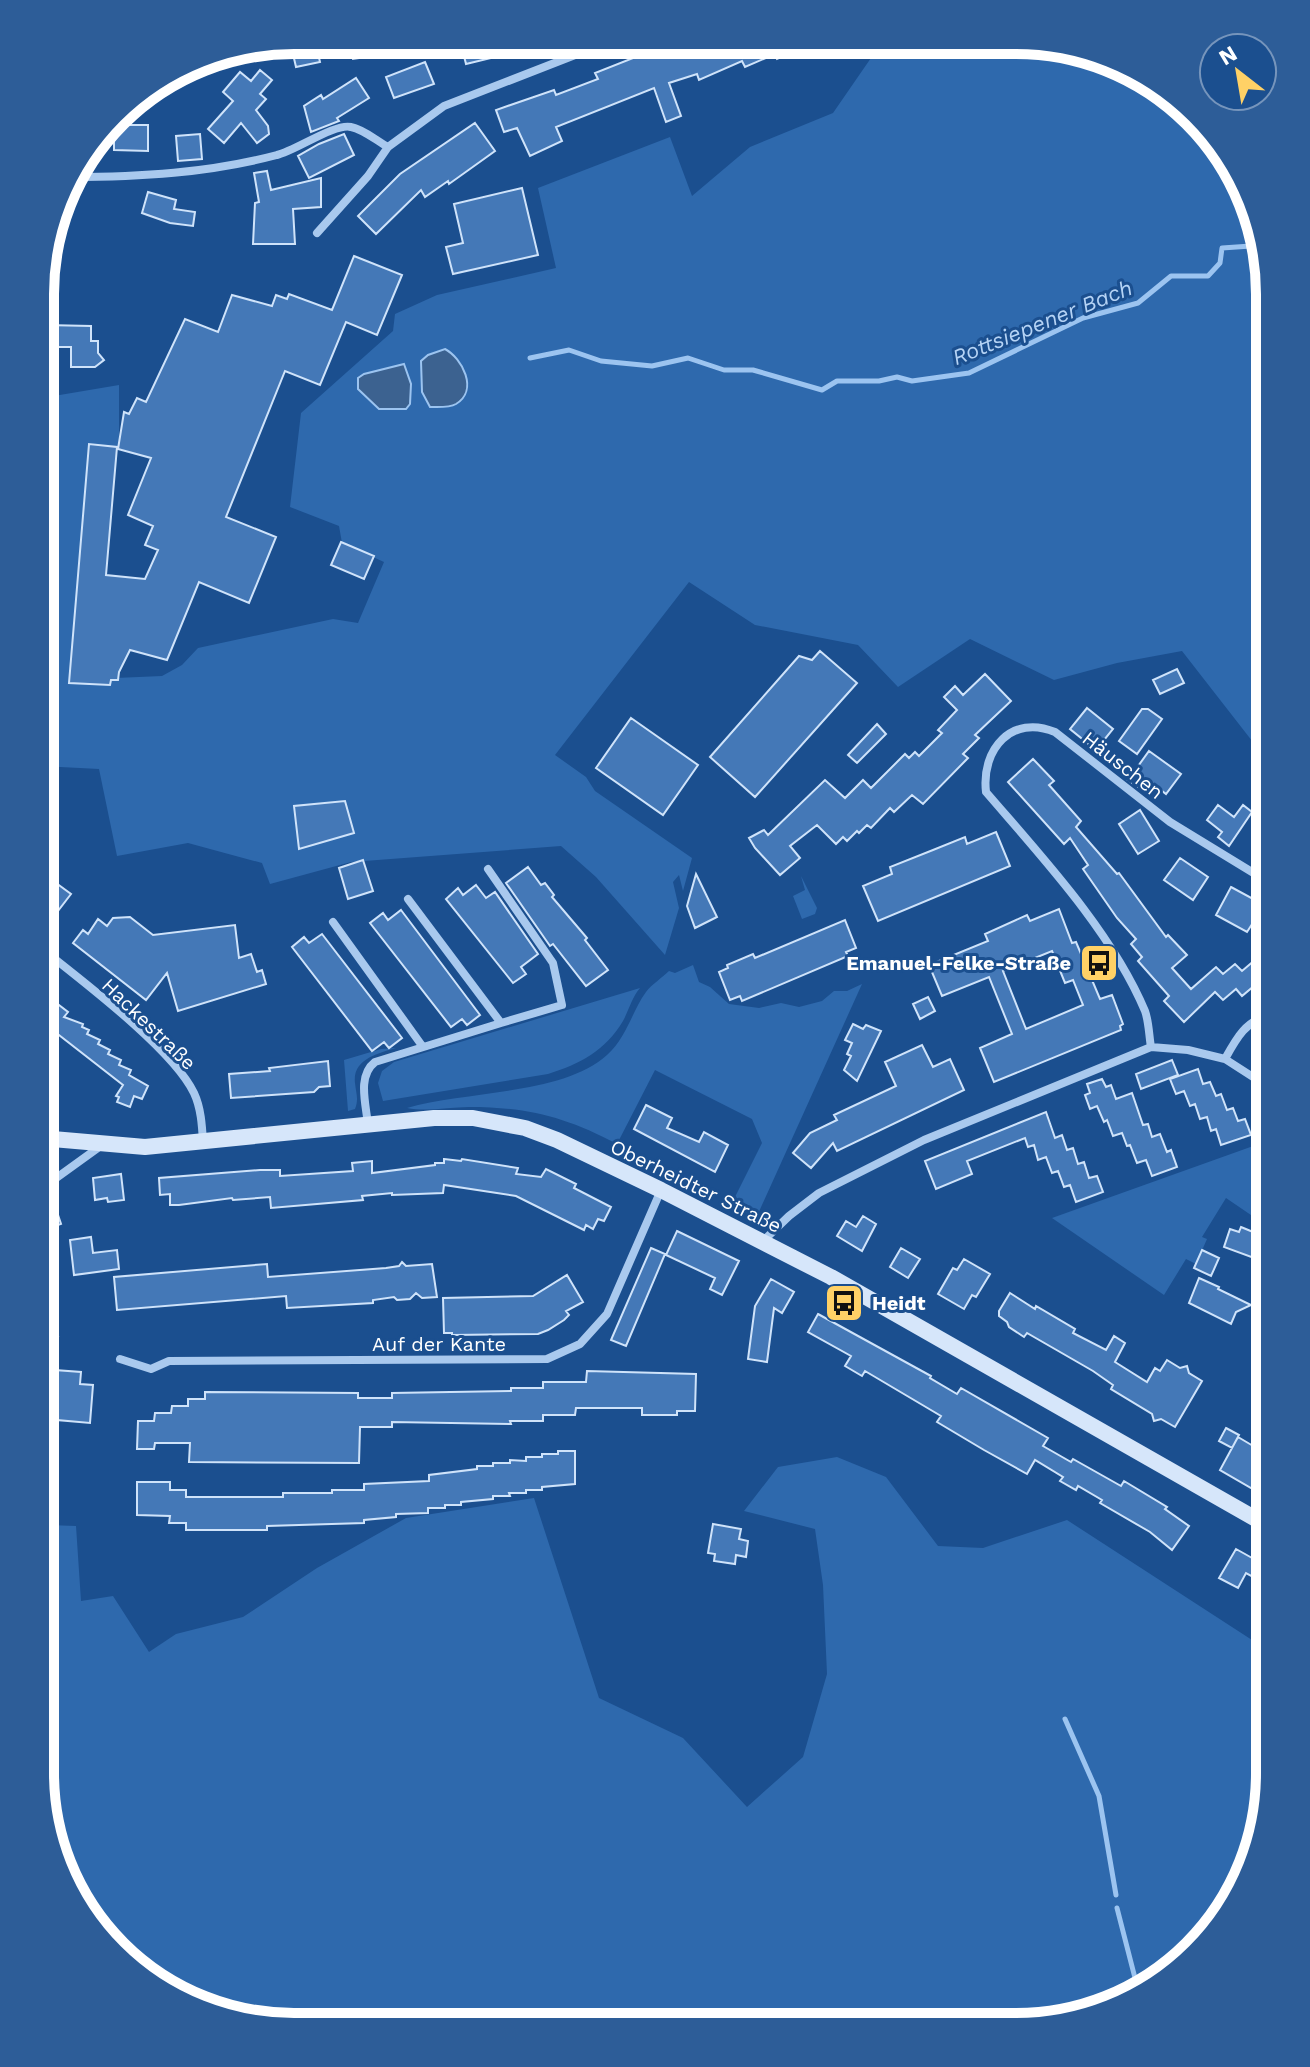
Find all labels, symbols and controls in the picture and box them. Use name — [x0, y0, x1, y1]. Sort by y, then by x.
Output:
north arrow — [1198, 32, 1278, 112]
text: N — [1215, 40, 1241, 70]
water label: Rottsiepener Bach — [948, 275, 1136, 370]
street label: Häuschen — [1078, 726, 1168, 804]
bus stop icon: Emanuel-Felke-Straße — [1078, 942, 1120, 984]
place label: Emanuel-Felke-Straße — [846, 951, 1071, 975]
street label: Hackestraße — [97, 973, 201, 1075]
street label: Oberheidter Straße — [606, 1134, 786, 1238]
bus stop icon: Heidt — [823, 1282, 865, 1324]
place label: Heidt — [872, 1291, 926, 1315]
street label: Auf der Kante — [372, 1332, 506, 1356]

